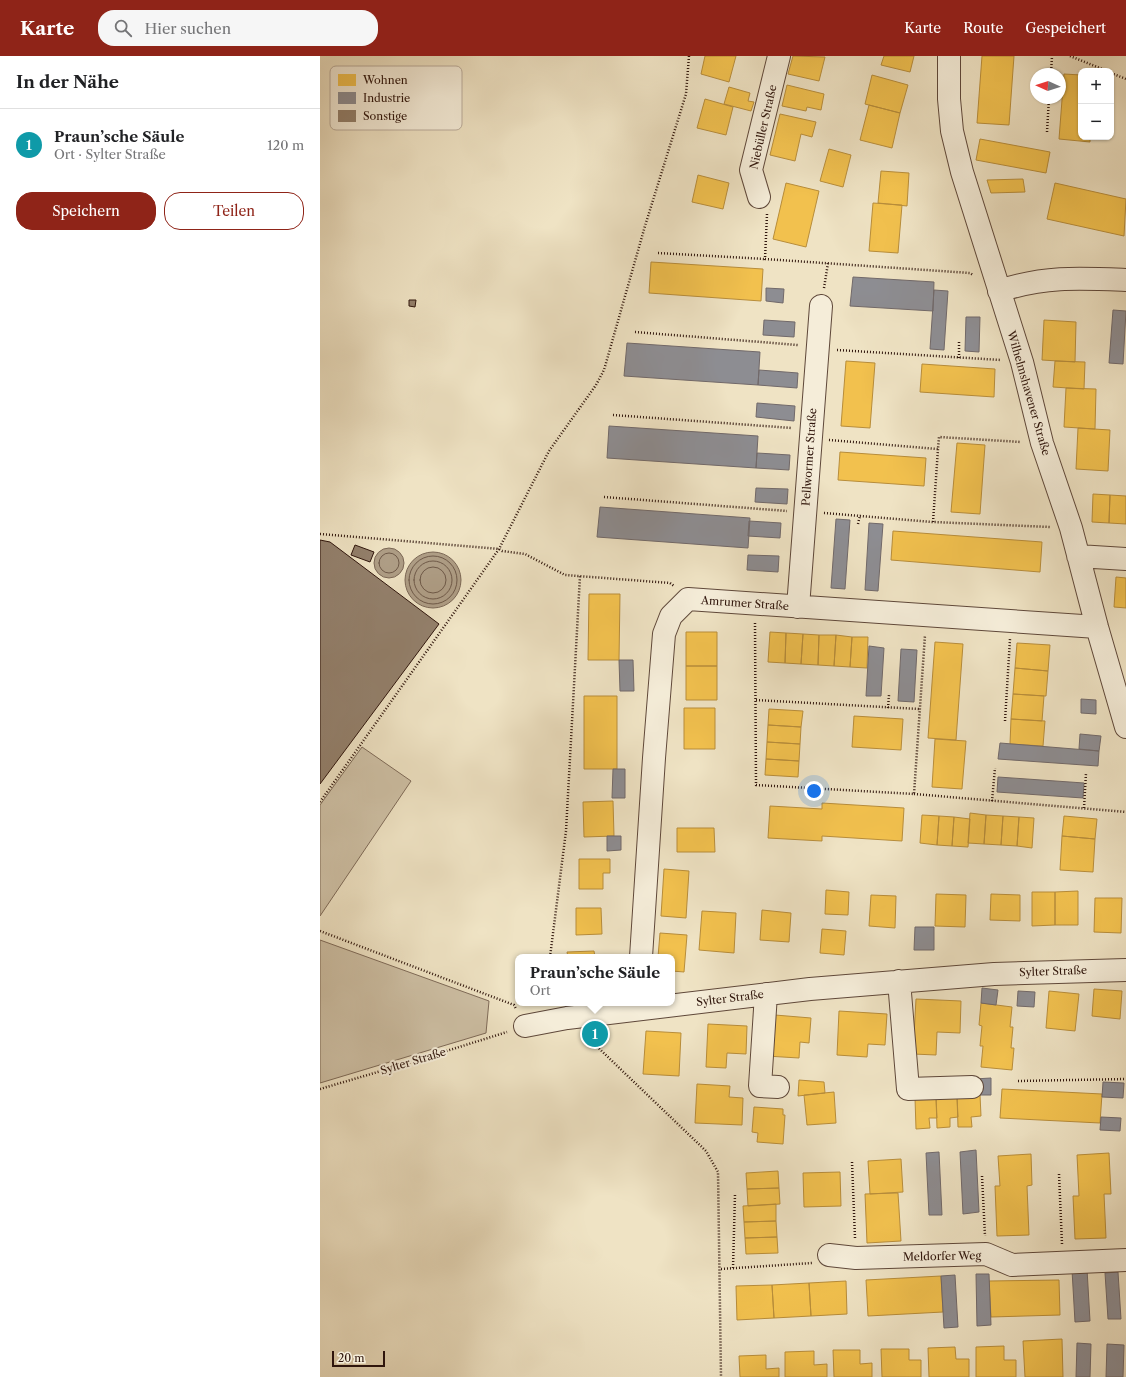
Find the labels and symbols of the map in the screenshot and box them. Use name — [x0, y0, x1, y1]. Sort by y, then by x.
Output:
legend — [330, 66, 462, 130]
north arrow — [1030, 68, 1066, 104]
text: Wohnen — [362, 73, 408, 87]
street label: Niebüller Straße — [746, 83, 780, 171]
text: Industrie — [363, 91, 410, 105]
text: Sonstige — [363, 109, 407, 123]
street label: Wilhelmshavener Straße — [1004, 328, 1054, 457]
street label: Pellwormer Straße — [799, 408, 819, 506]
street label: Amrumer Straße — [700, 593, 789, 613]
your location — [804, 781, 824, 801]
street label: Sylter Straße — [1019, 963, 1087, 979]
street label: Sylter Straße — [695, 987, 765, 1009]
pin: 1 — [582, 1019, 608, 1049]
street label: Sylter Straße — [378, 1044, 448, 1078]
street label: Meldorfer Weg — [903, 1248, 981, 1264]
scale bar — [332, 1349, 385, 1368]

